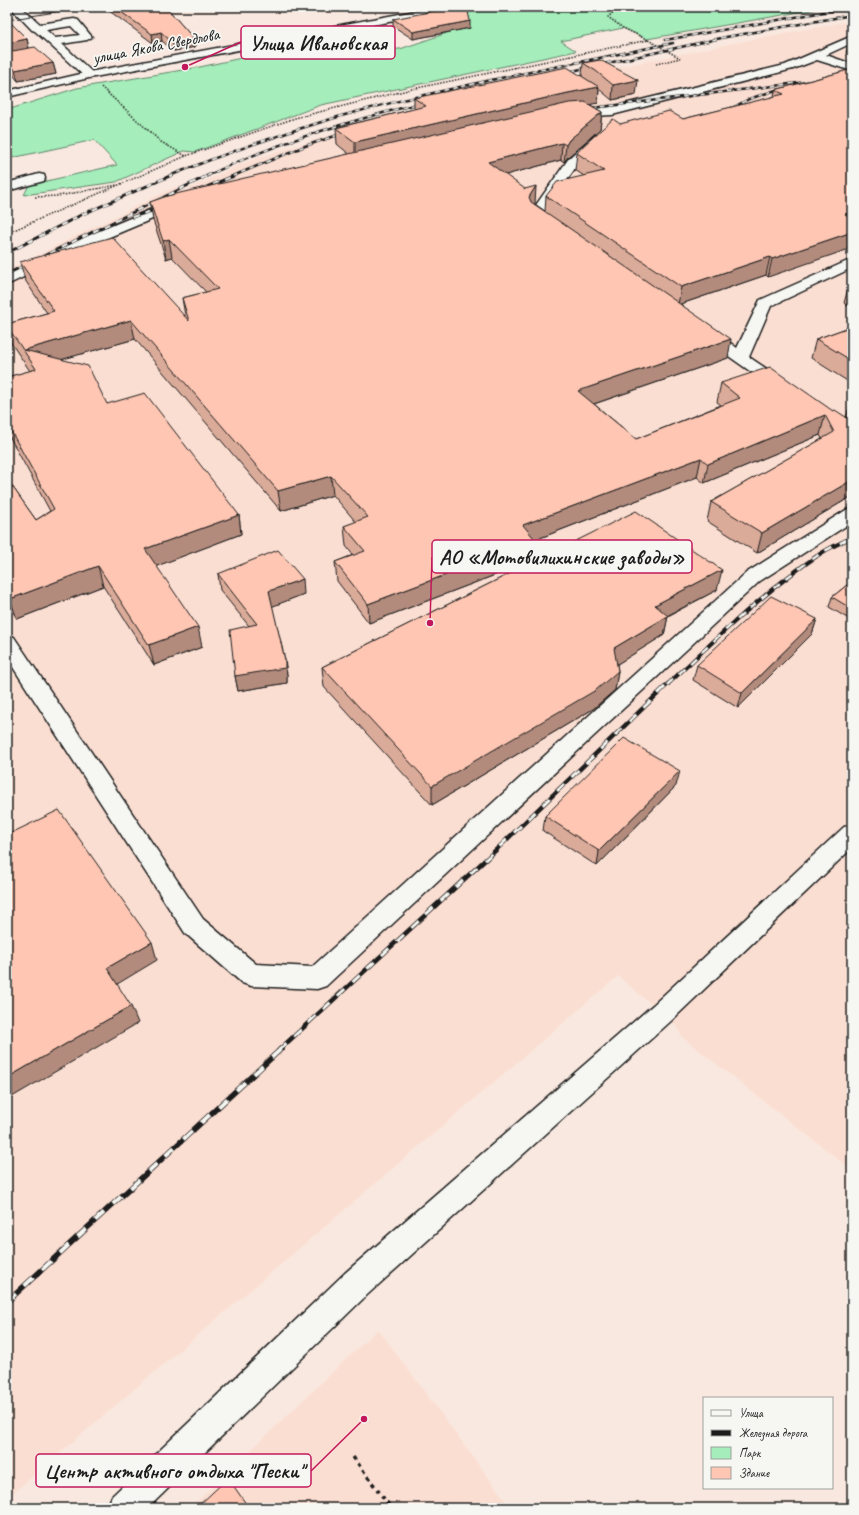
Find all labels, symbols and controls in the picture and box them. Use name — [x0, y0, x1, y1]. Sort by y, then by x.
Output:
street label: улица Якова Свердлова — [90, 23, 222, 69]
callout: Улица Ивановская — [241, 26, 395, 59]
text: Улица Ивановская — [249, 30, 389, 56]
callout: АО «Мотовилихинские заводы» — [432, 540, 692, 573]
text: АО «Мотовилихинские заводы» — [439, 544, 685, 571]
legend — [703, 1397, 833, 1489]
text: Улица — [739, 1405, 764, 1421]
text: Железная дорога — [739, 1425, 808, 1441]
text: Парк — [739, 1445, 762, 1461]
callout: Центр активного отдыха "Пески" — [36, 1454, 311, 1487]
text: Центр активного отдыха "Пески" — [44, 1458, 309, 1484]
text: Здание — [739, 1465, 770, 1481]

